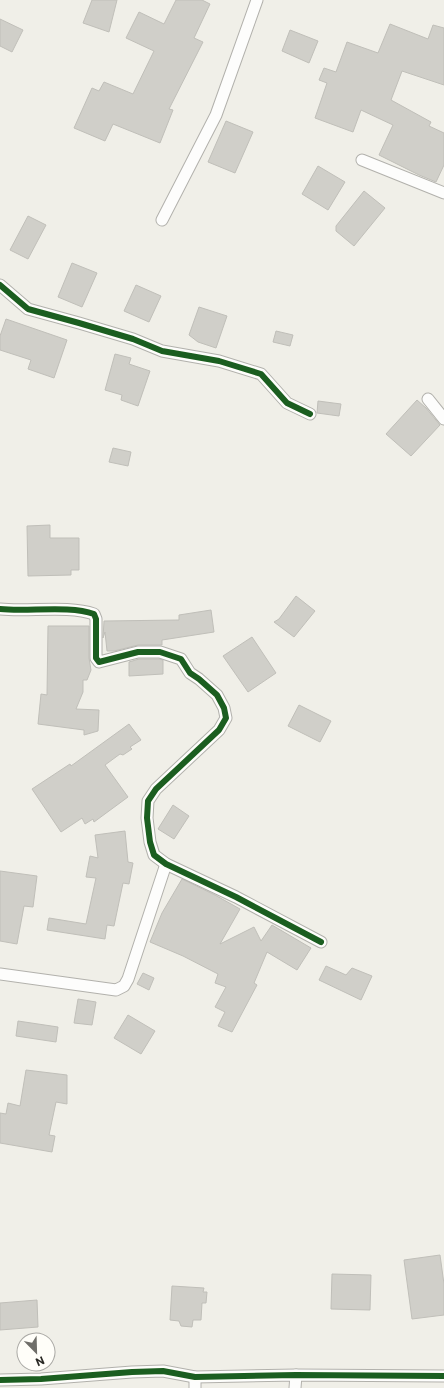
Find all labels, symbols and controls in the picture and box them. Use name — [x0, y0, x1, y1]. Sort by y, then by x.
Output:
north arrow — [16, 1332, 56, 1372]
text: N — [34, 1354, 46, 1369]

